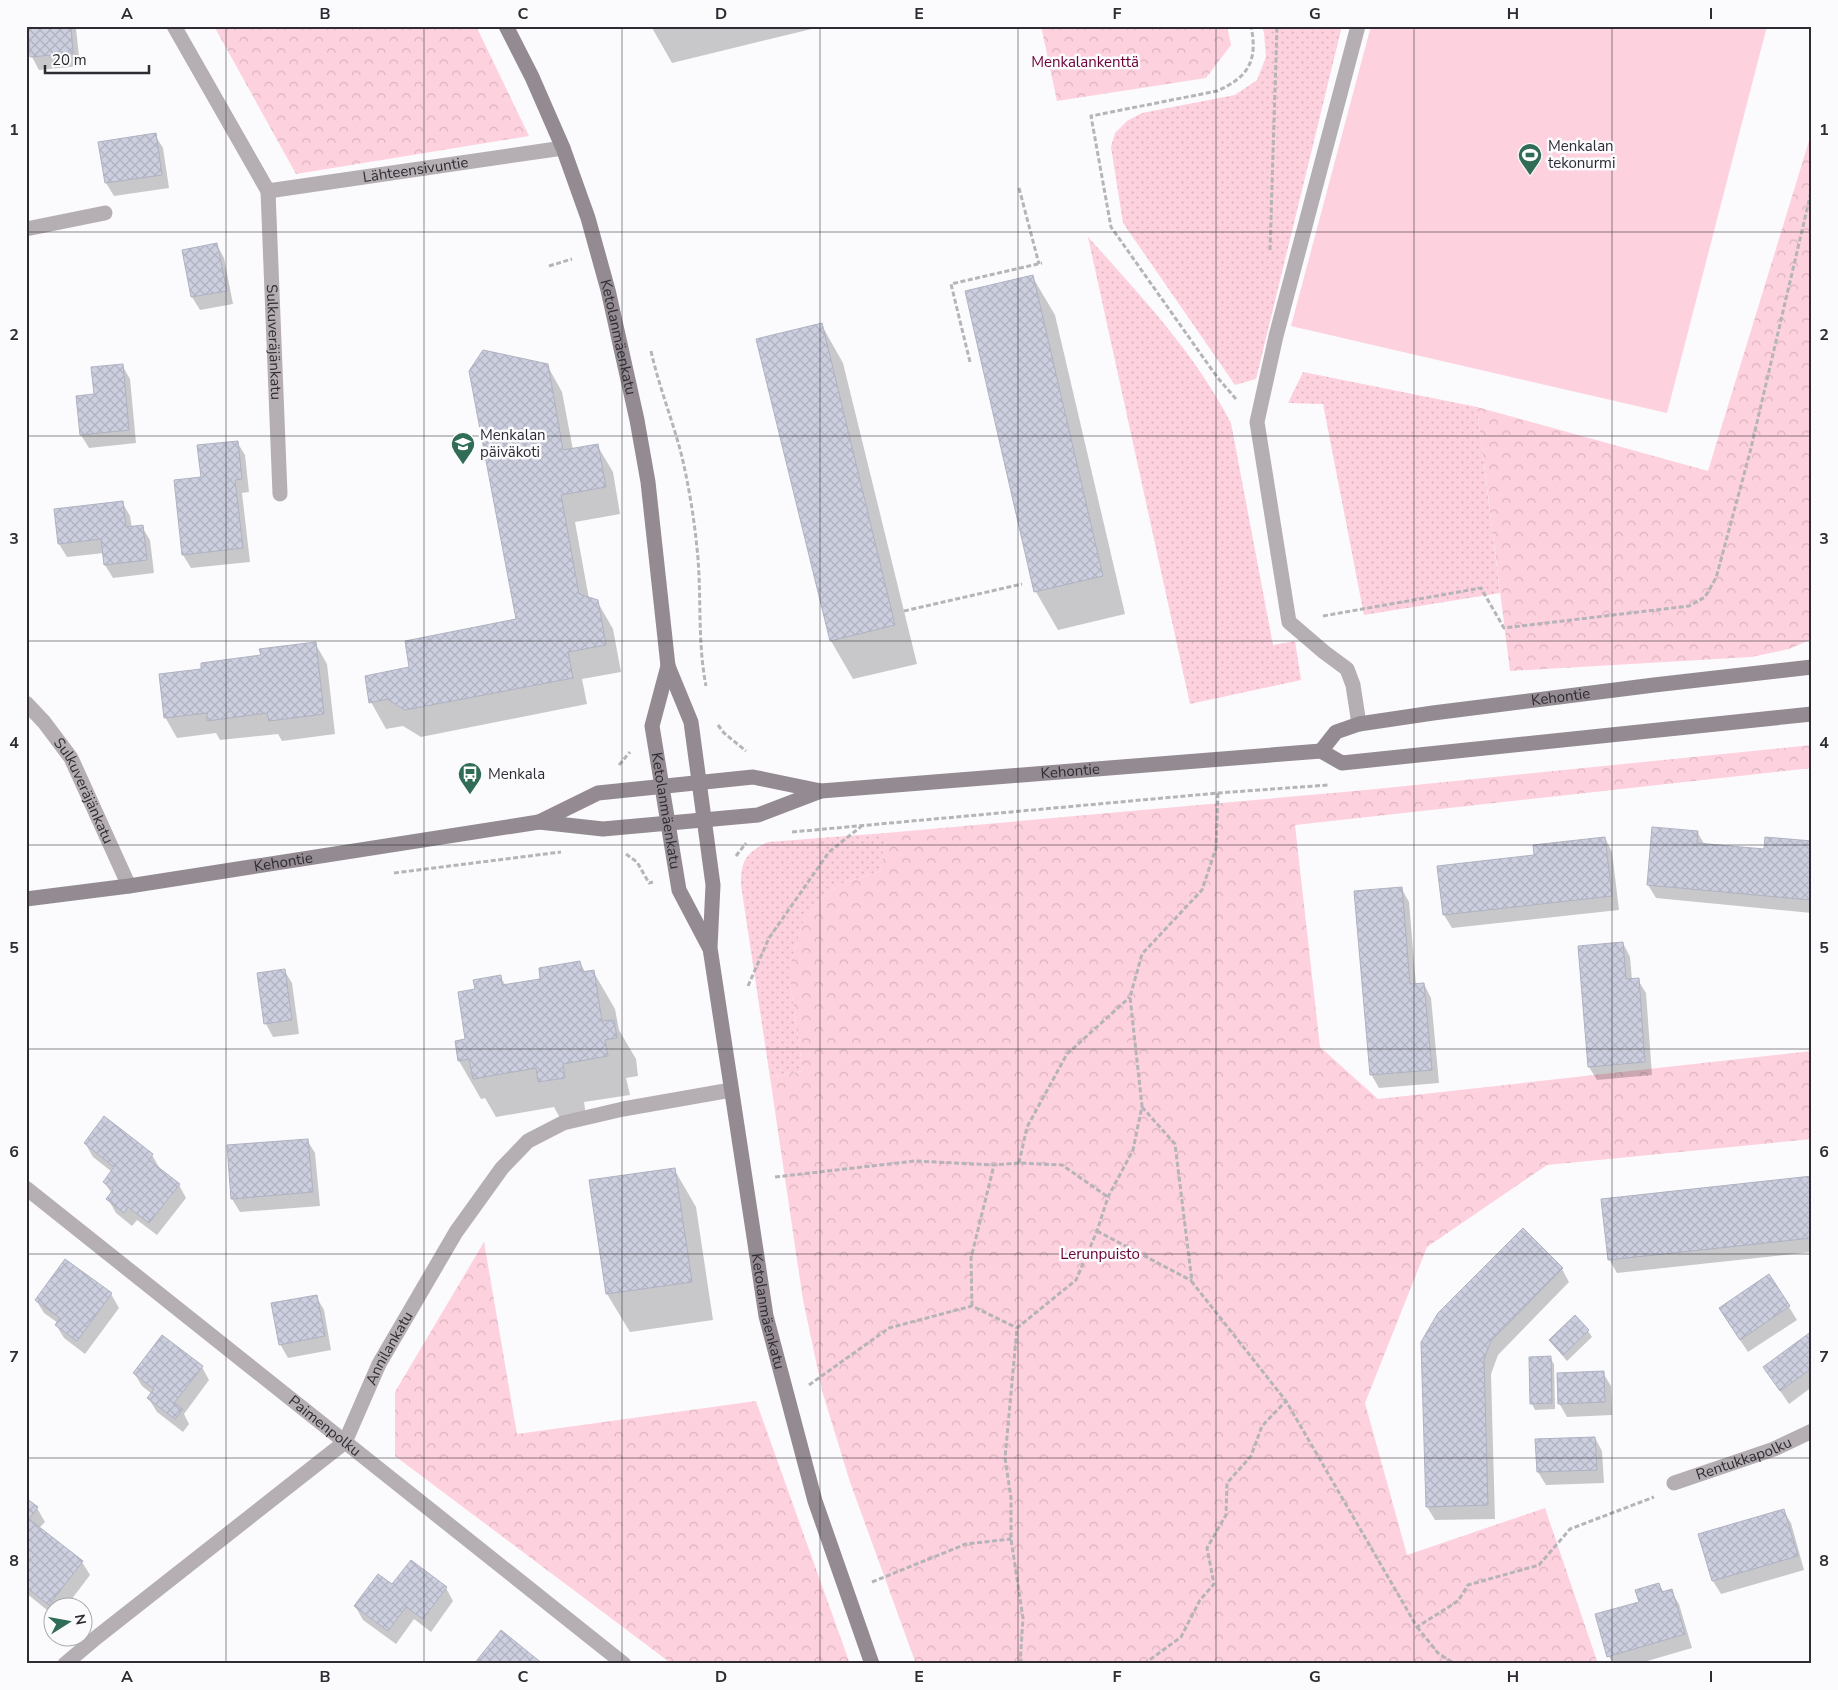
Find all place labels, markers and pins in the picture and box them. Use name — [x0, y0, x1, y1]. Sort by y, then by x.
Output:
place label: Menkalan tekonurmi — [1548, 136, 1615, 173]
sports icon: Menkalan tekonurmi — [1517, 142, 1543, 176]
place label: Menkalan päiväkoti — [480, 425, 546, 462]
school or university icon: Menkalan päiväkoti — [450, 431, 476, 465]
bus stop icon: Menkala — [457, 761, 483, 795]
place label: Menkala — [488, 764, 545, 784]

